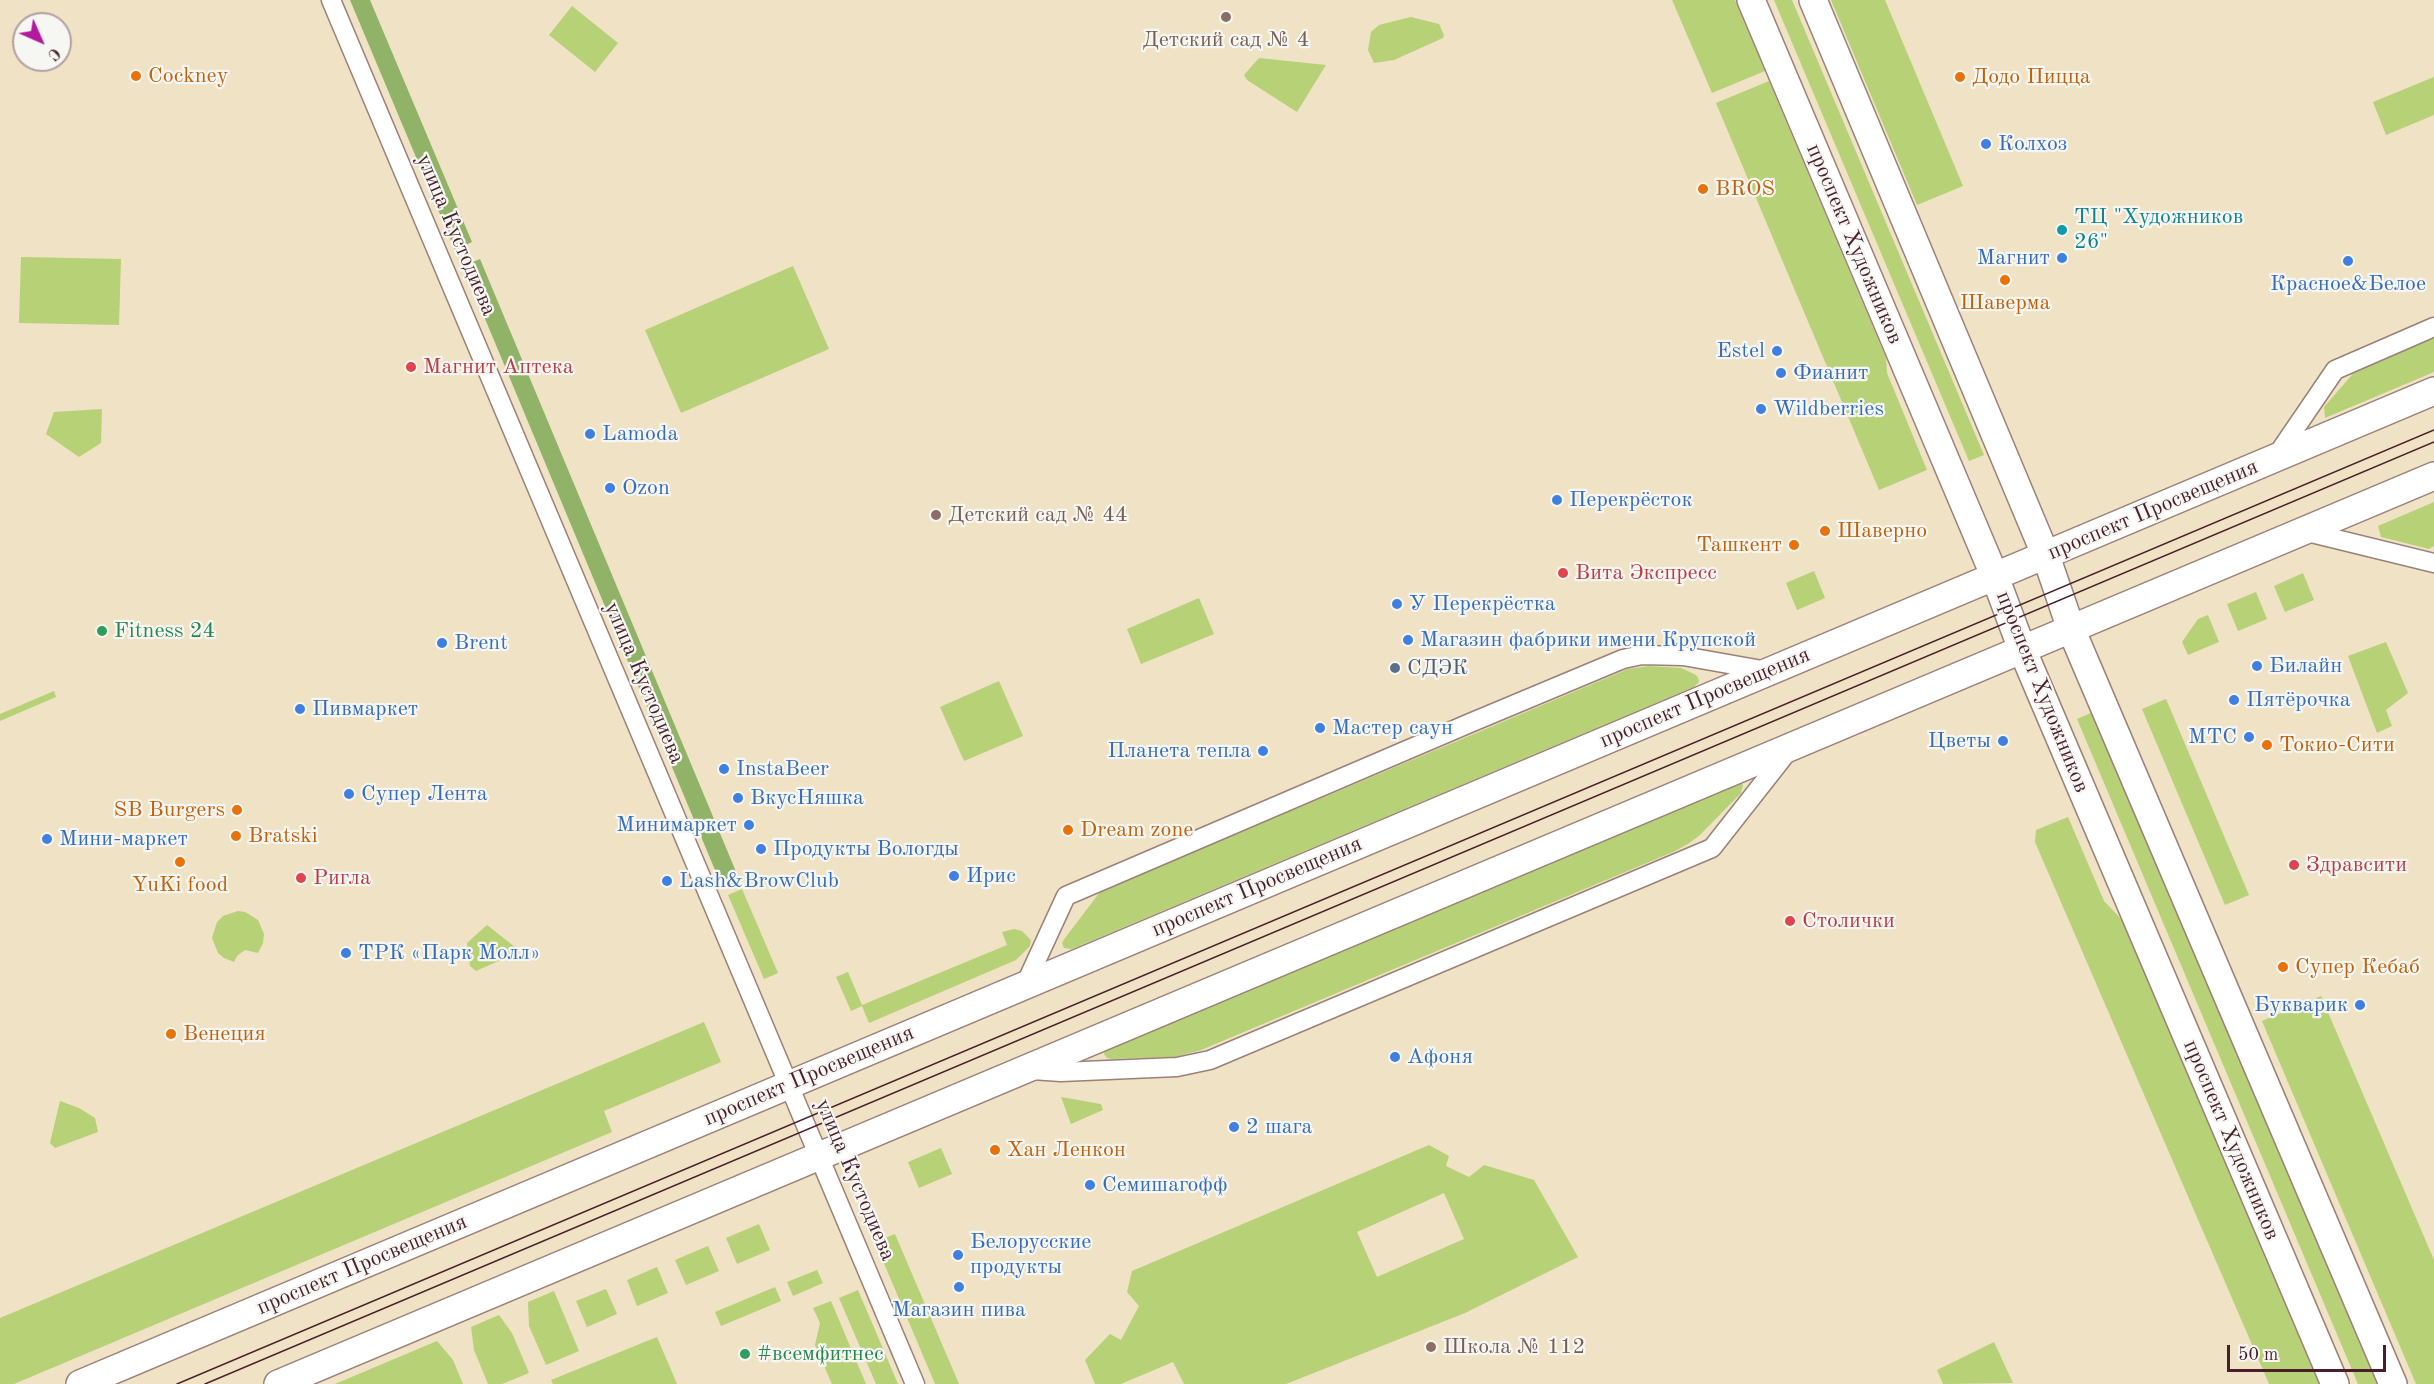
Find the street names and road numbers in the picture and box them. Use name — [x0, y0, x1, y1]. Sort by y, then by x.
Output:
street label: проспект Художников — [1800, 140, 1908, 348]
street label: улица Кустодиева — [410, 150, 502, 320]
street label: проспект Просвещения — [2044, 454, 2262, 566]
street label: проспект Художников — [1990, 587, 2094, 797]
street label: улица Кустодиева — [598, 598, 690, 768]
street label: проспект Просвещения — [1596, 642, 1814, 754]
street label: проспект Просвещения — [1148, 831, 1366, 943]
street label: проспект Просвещения — [700, 1020, 918, 1132]
street label: проспект Художников — [2177, 1036, 2285, 1244]
street label: улица Кустодиева — [809, 1095, 901, 1265]
street label: проспект Просвещения — [253, 1209, 471, 1321]

